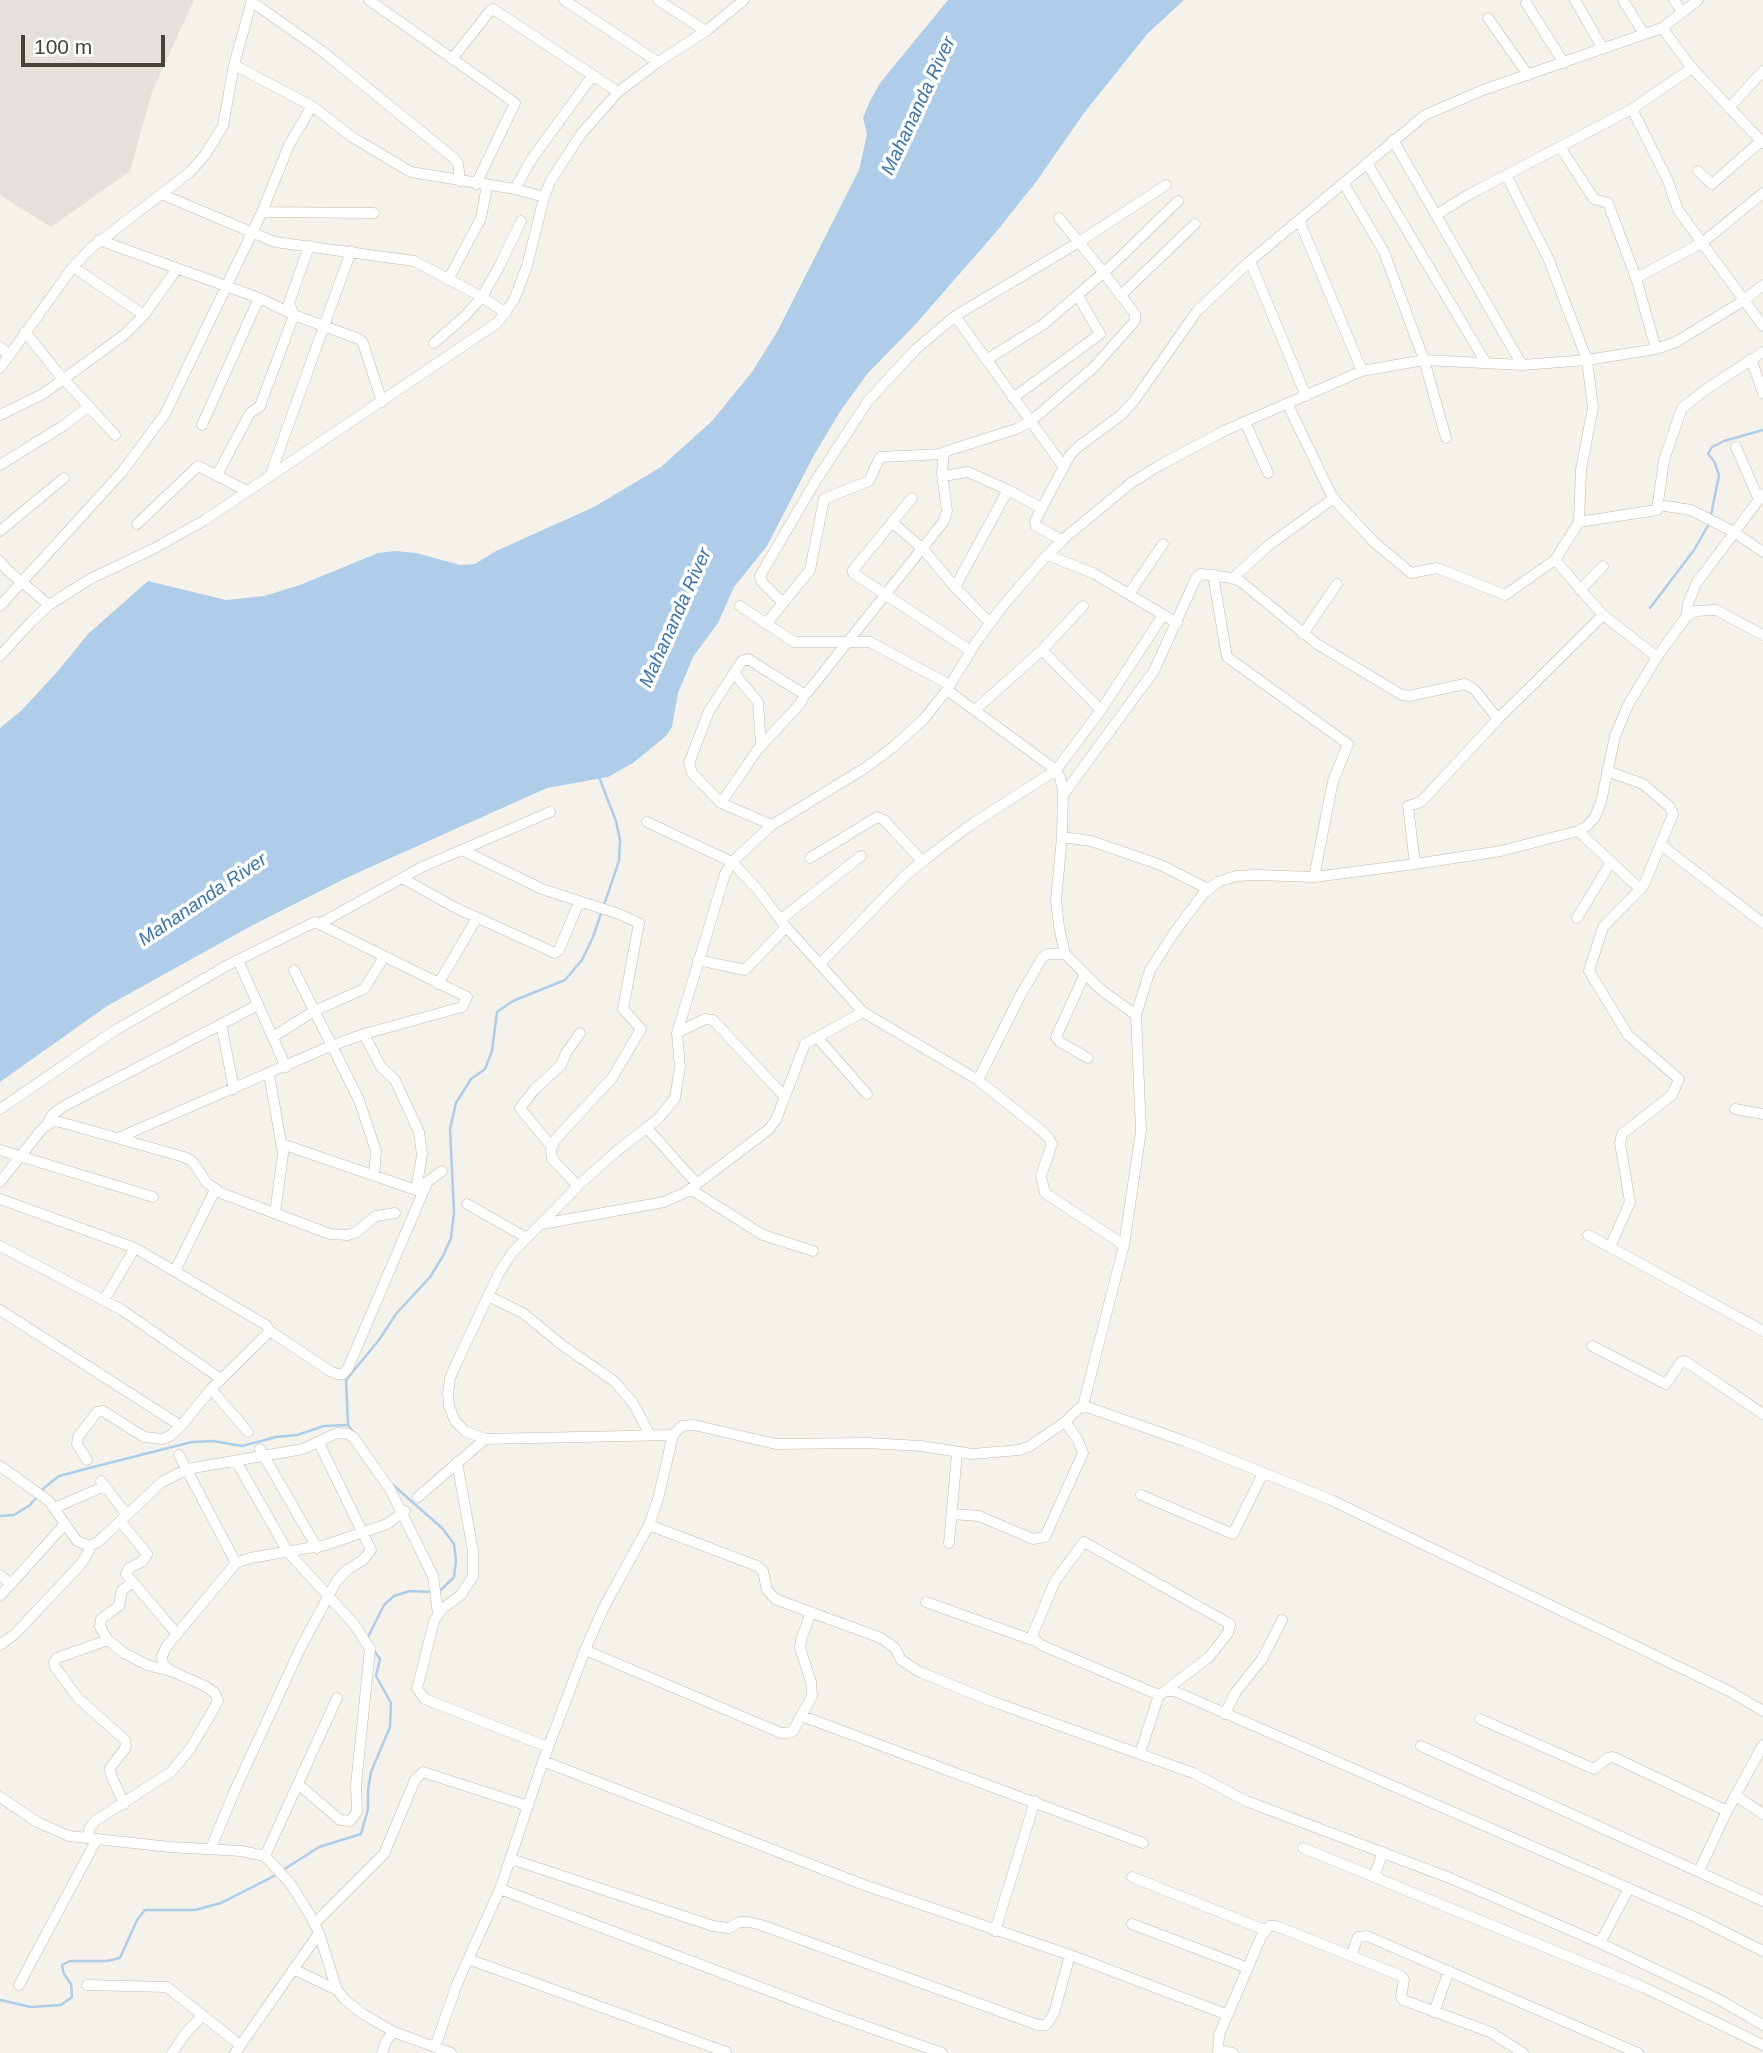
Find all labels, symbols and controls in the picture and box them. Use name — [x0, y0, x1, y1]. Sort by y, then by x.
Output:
scale bar — [24, 21, 168, 65]
water label: Mahananda River — [877, 33, 961, 179]
text: 100 m — [34, 35, 92, 58]
water label: Mahananda River — [635, 545, 717, 691]
water label: Mahananda River — [134, 849, 272, 951]

